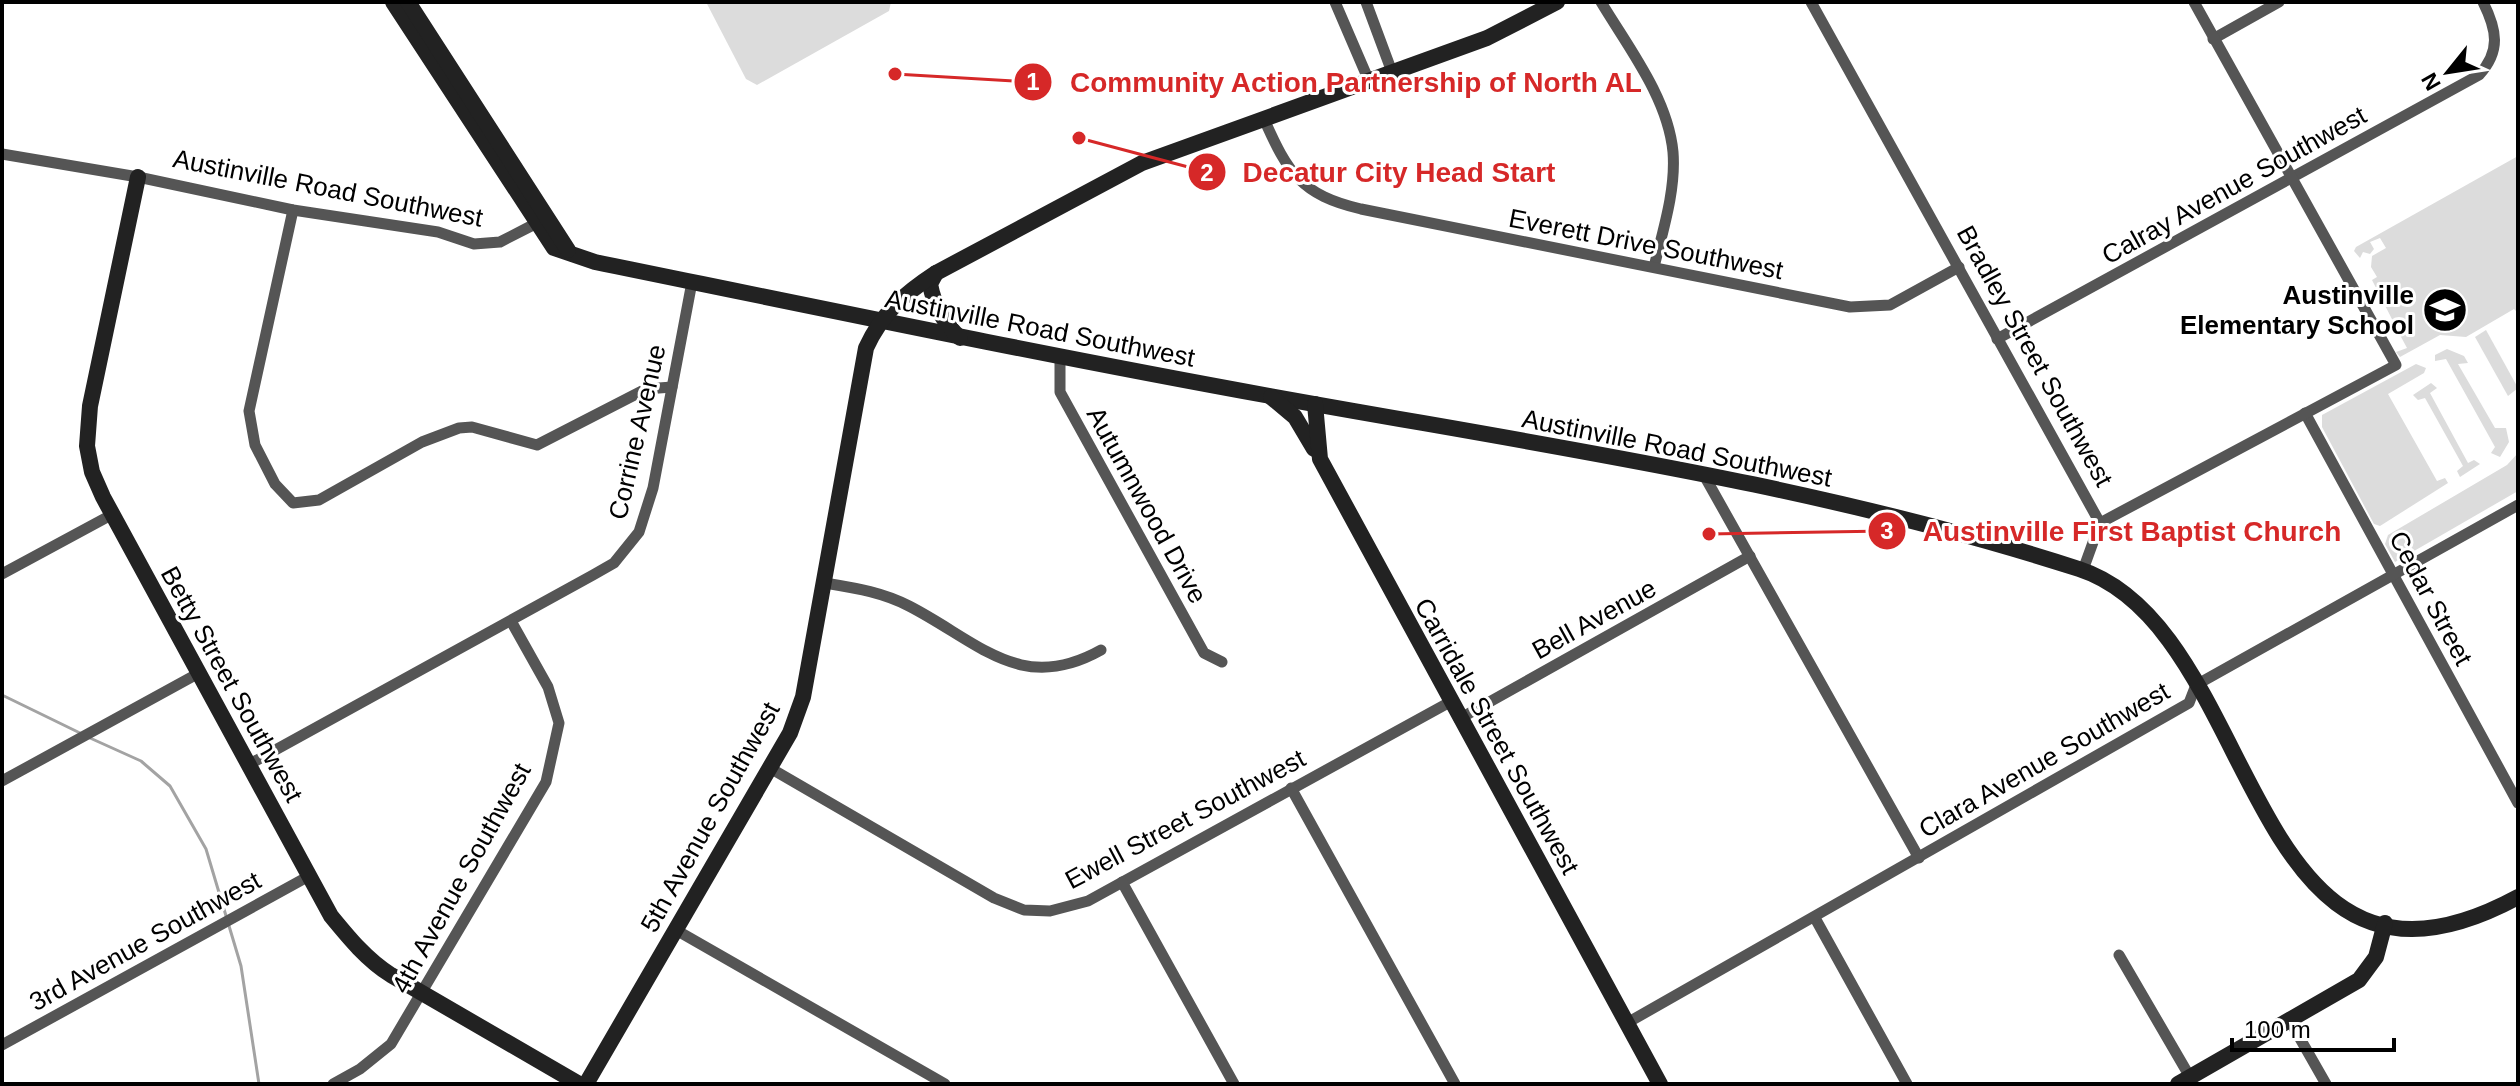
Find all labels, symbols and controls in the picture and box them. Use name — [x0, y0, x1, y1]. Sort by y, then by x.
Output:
north arrow — [2408, 32, 2488, 112]
callout: Community Action Partnership of North AL — [1013, 56, 1659, 108]
text: Community Action Partnership of North AL — [1070, 67, 1642, 98]
text: 1 — [1026, 68, 1040, 95]
text: N — [2416, 69, 2446, 95]
street label: Calray Avenue Southwest — [2097, 99, 2372, 270]
street label: Austinville Road Southwest — [171, 143, 486, 233]
callout: Decatur City Head Start — [1187, 146, 1571, 198]
text: Decatur City Head Start — [1243, 157, 1555, 188]
text: 2 — [1200, 159, 1214, 186]
street label: Everett Drive Southwest — [1506, 203, 1787, 285]
street label: Bradley Street Southwest — [1951, 220, 2120, 492]
place label: Austinville Elementary School — [2180, 280, 2414, 340]
street label: Austinville Road Southwest — [883, 283, 1198, 373]
school or university icon: Austinville Elementary School — [2421, 286, 2469, 334]
street label: Corrine Avenue — [602, 342, 672, 522]
street label: Autumnwood Drive — [1081, 402, 1213, 608]
street label: Austinville Road Southwest — [1520, 403, 1835, 493]
callout: Austinville First Baptist Church — [1867, 505, 2358, 557]
text: Austinville First Baptist Church — [1923, 516, 2341, 547]
text: 3 — [1880, 517, 1894, 544]
street label: Cedar Street — [2383, 526, 2479, 671]
street label: Betty Street Southwest — [155, 561, 310, 808]
street label: Bell Avenue — [1527, 573, 1661, 665]
street label: Carridale Street Southwest — [1409, 593, 1586, 880]
street label: Clara Avenue Southwest — [1913, 676, 2175, 844]
street label: 5th Avenue Southwest — [634, 696, 786, 937]
street label: Ewell Street Southwest — [1060, 743, 1311, 895]
street label: 4th Avenue Southwest — [385, 757, 537, 998]
street label: 3rd Avenue Southwest — [24, 865, 267, 1017]
scale bar — [2232, 1002, 2394, 1052]
text: 100 m — [2244, 1016, 2311, 1043]

